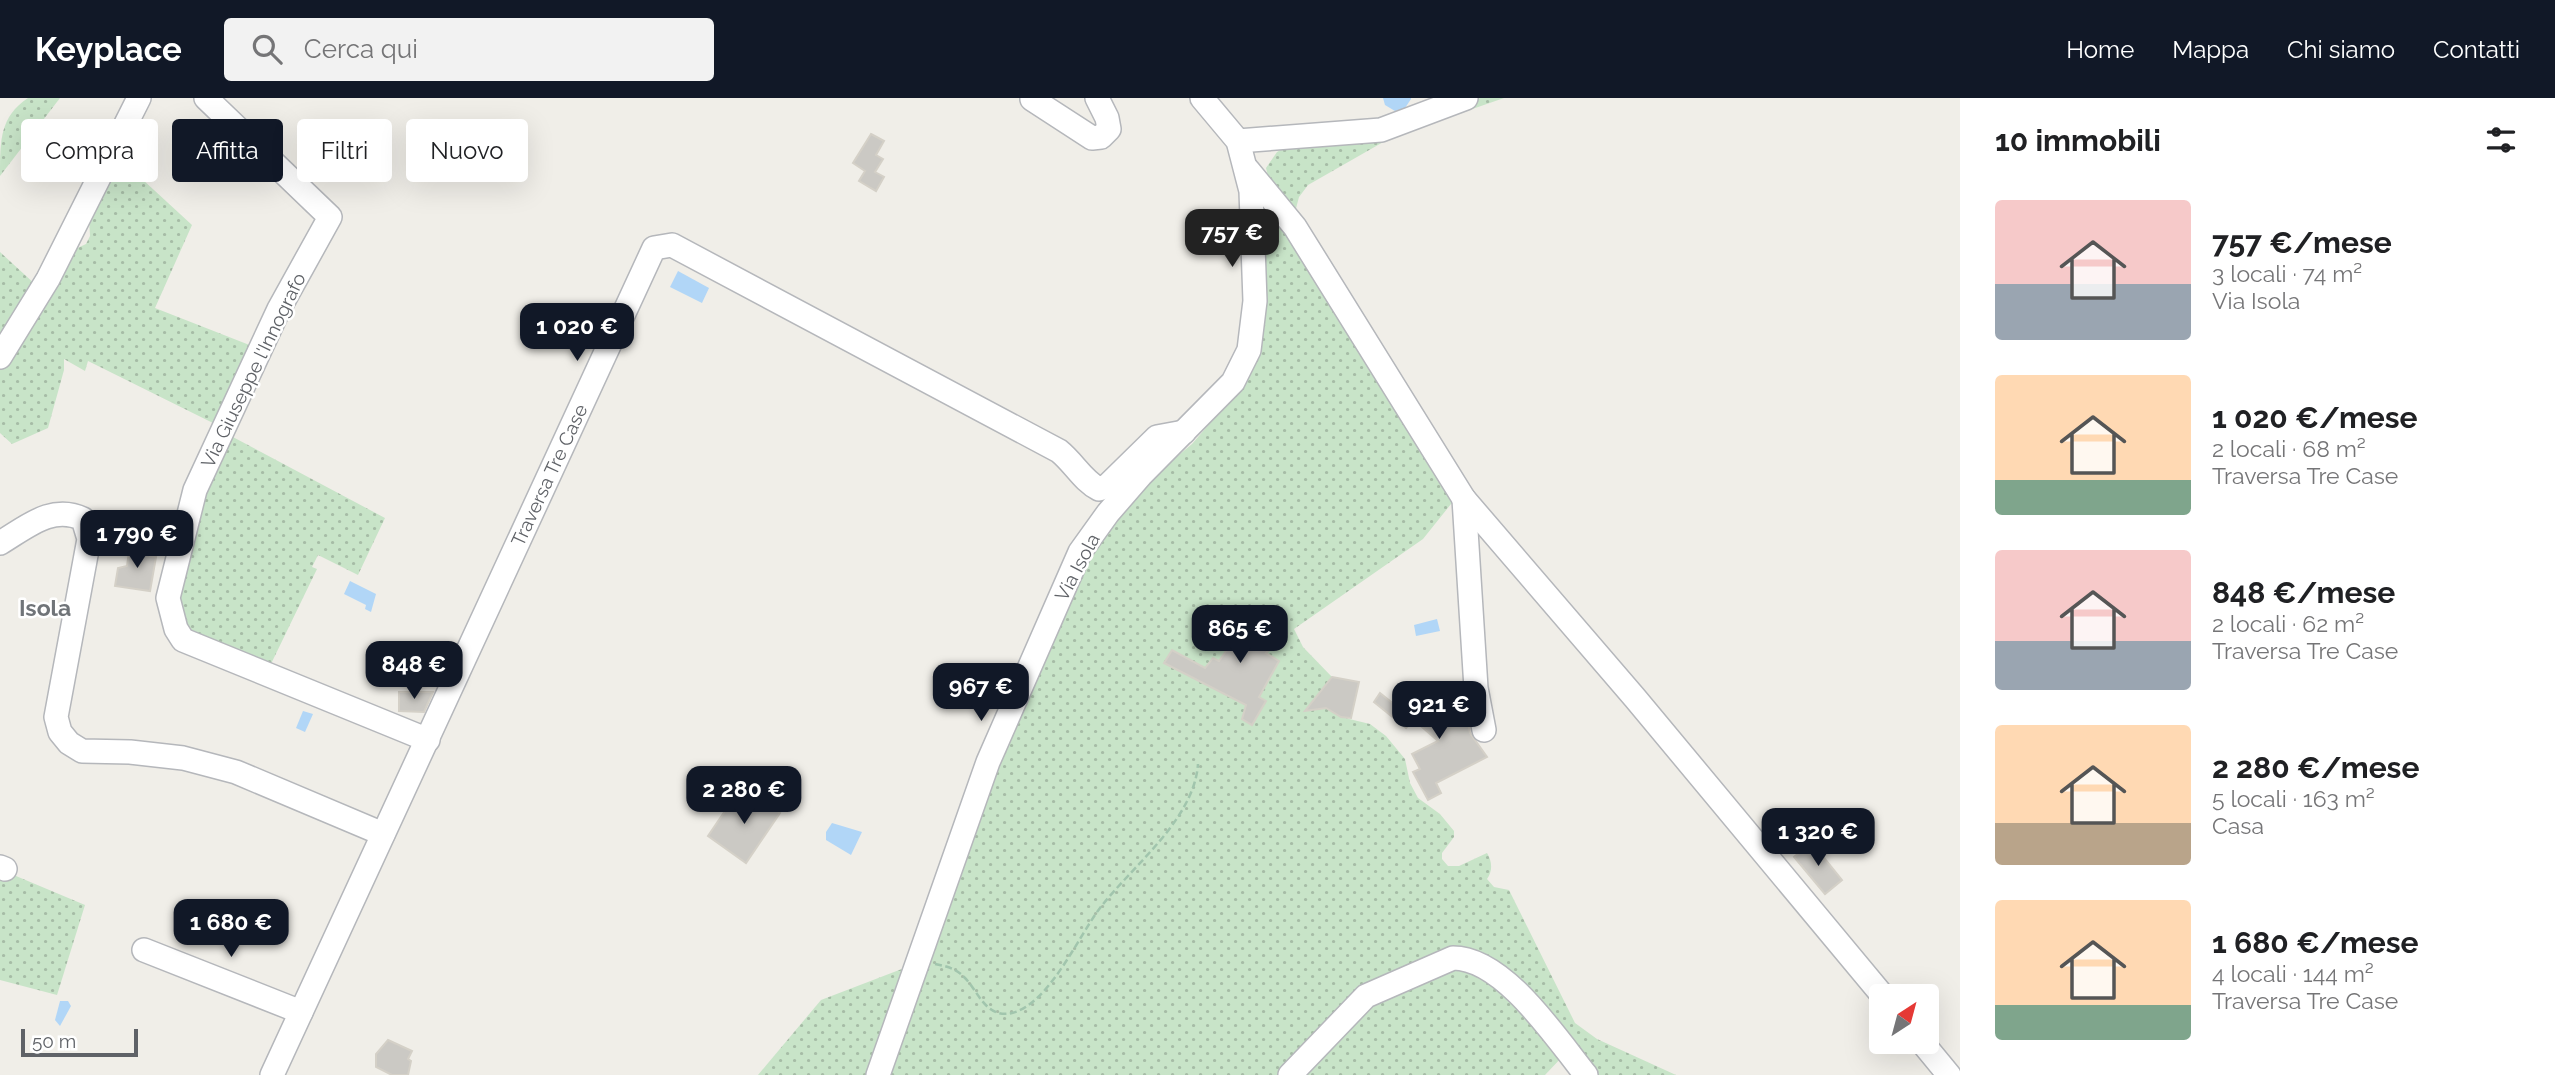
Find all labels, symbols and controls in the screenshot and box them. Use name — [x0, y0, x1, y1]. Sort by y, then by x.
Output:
search box — [224, 18, 714, 81]
text: Keyplace — [35, 30, 182, 69]
icon: search — [248, 30, 286, 68]
text: Cerca qui — [304, 34, 418, 64]
text: Home — [2066, 35, 2134, 64]
text: Mappa — [2172, 35, 2249, 64]
text: Chi siamo — [2287, 35, 2395, 64]
text: Contatti — [2433, 35, 2520, 64]
chip: Compra — [21, 119, 158, 182]
chip: Affitta — [172, 119, 283, 182]
chip: Filtri — [297, 119, 392, 182]
chip: Nuovo — [406, 119, 528, 182]
icon: filters — [2482, 121, 2520, 159]
text: 10 immobili — [1995, 123, 2161, 158]
pin: 757 € — [1183, 209, 1281, 269]
text: 757 € — [1201, 218, 1263, 245]
text: 757 €/mese — [2212, 225, 2392, 260]
icon: home — [2051, 228, 2135, 312]
text: 3 locali · 74 m² — [2212, 260, 2362, 287]
street label: Via Giuseppe l'Innografo — [196, 269, 310, 471]
text: Via Isola — [2212, 287, 2300, 314]
pin: 1 020 € — [512, 303, 642, 363]
text: 1 020 € — [536, 312, 618, 339]
text: 1 020 €/mese — [2212, 400, 2418, 435]
street label: Traversa Tre Case — [506, 401, 592, 549]
icon: home — [2051, 403, 2135, 487]
text: 2 locali · 68 m² — [2212, 435, 2366, 462]
text: Traversa Tre Case — [2212, 462, 2398, 489]
pin: 1 790 € — [72, 510, 202, 570]
text: 1 790 € — [96, 519, 178, 546]
street label: Via Isola — [1050, 530, 1104, 604]
text: 848 €/mese — [2212, 575, 2395, 610]
icon: home — [2051, 578, 2135, 662]
district label: Isola — [19, 594, 71, 621]
pin: 865 € — [1191, 606, 1289, 665]
text: 2 locali · 62 m² — [2212, 610, 2364, 637]
text: 865 € — [1208, 614, 1272, 641]
text: Traversa Tre Case — [2212, 637, 2398, 664]
pin: 848 € — [365, 642, 463, 701]
text: 848 € — [382, 650, 446, 677]
pin: 967 € — [932, 664, 1030, 723]
text: 967 € — [949, 672, 1013, 699]
pin: 921 € — [1390, 682, 1488, 741]
text: 921 € — [1408, 690, 1470, 717]
text: 2 280 €/mese — [2212, 750, 2419, 785]
icon: home — [2051, 753, 2135, 837]
pin: 2 280 € — [679, 766, 809, 826]
text: 2 280 € — [702, 775, 786, 802]
text: 5 locali · 163 m² — [2212, 785, 2375, 812]
pin: 1 320 € — [1753, 808, 1883, 868]
text: Casa — [2212, 812, 2264, 839]
text: 1 320 € — [1778, 817, 1858, 844]
pin: 1 680 € — [166, 900, 296, 959]
text: 1 680 € — [190, 908, 272, 935]
text: 1 680 €/mese — [2212, 925, 2419, 960]
icon: home — [2051, 928, 2135, 1012]
text: 4 locali · 144 m² — [2212, 960, 2374, 987]
north arrow — [1869, 984, 1939, 1054]
map controls — [1869, 984, 1939, 1054]
text: Traversa Tre Case — [2212, 987, 2398, 1014]
scale bar — [21, 1026, 138, 1058]
text: 50 m — [32, 1030, 76, 1052]

